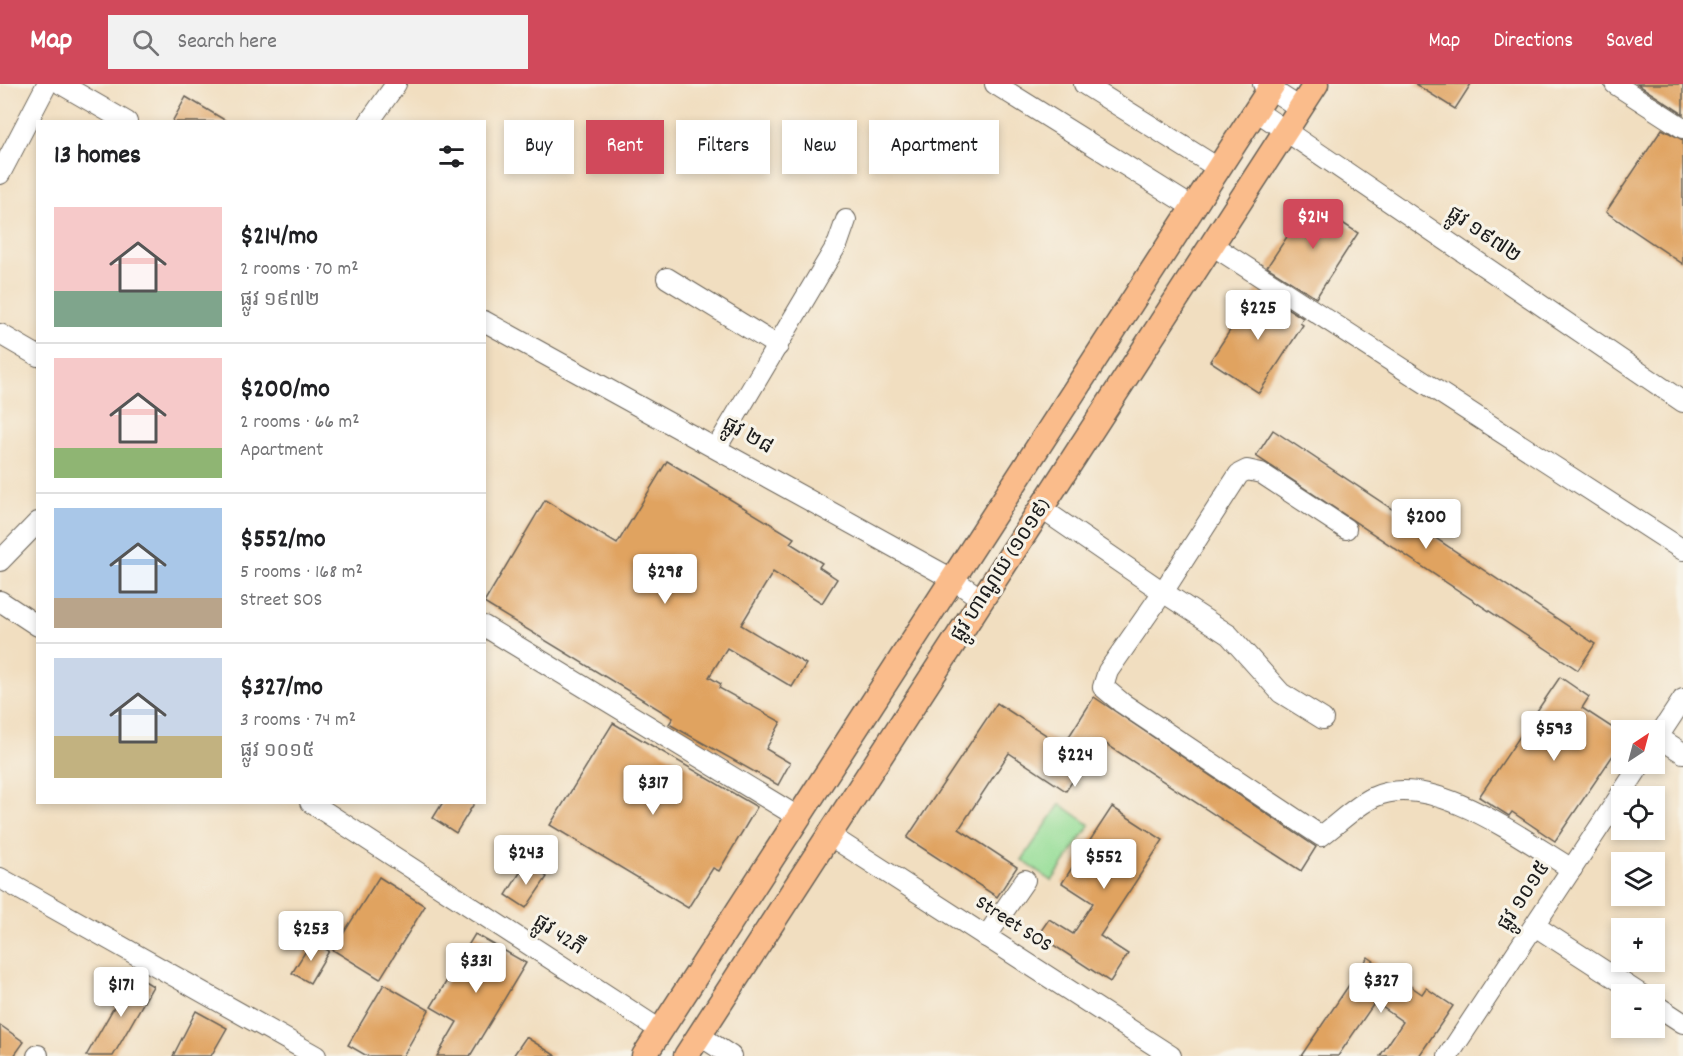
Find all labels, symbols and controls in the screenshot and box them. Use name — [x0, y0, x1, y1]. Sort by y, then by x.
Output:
search box — [108, 15, 528, 69]
text: Map — [30, 22, 72, 62]
icon: search — [129, 26, 162, 59]
text: Search here — [177, 27, 277, 58]
text: Map — [1429, 27, 1460, 57]
text: Directions — [1493, 27, 1573, 57]
text: Saved — [1606, 27, 1653, 57]
chip: Buy — [504, 120, 574, 174]
chip: Rent — [586, 120, 664, 174]
chip: Filters — [676, 120, 770, 174]
chip: New — [782, 120, 857, 174]
chip: Apartment — [869, 120, 999, 174]
text: 13 homes — [54, 138, 141, 175]
icon: filters — [435, 140, 468, 173]
pin: $214 — [1277, 199, 1349, 250]
street label: ផ្លូវ ១៩៧២ — [1439, 200, 1526, 273]
text: $214 — [1297, 204, 1329, 232]
text: $214/mo — [240, 219, 318, 256]
icon: home — [102, 231, 174, 303]
text: 2 rooms · 70 m² — [240, 256, 359, 284]
text: ផ្លូវ ១៩៧២ — [240, 287, 320, 315]
pin: $225 — [1222, 290, 1294, 341]
text: $225 — [1240, 295, 1276, 323]
text: $200/mo — [240, 372, 330, 409]
icon: home — [102, 382, 174, 454]
text: 2 rooms · 66 m² — [240, 409, 360, 437]
street label: ផ្លូវ ២៨ — [715, 411, 778, 464]
text: Apartment — [240, 437, 323, 465]
street label: ផ្លូវ ហាណូយ (១០១៩) — [944, 494, 1061, 649]
pin: $200 — [1390, 499, 1462, 550]
text: $200 — [1406, 504, 1446, 532]
text: $552/mo — [240, 522, 325, 559]
icon: home — [102, 532, 174, 604]
pin: $298 — [629, 554, 701, 605]
text: 5 rooms · 168 m² — [240, 559, 363, 587]
text: $298 — [647, 559, 683, 587]
text: Street SOS — [240, 587, 322, 615]
text: $327/mo — [240, 670, 323, 707]
icon: home — [102, 682, 174, 754]
text: 3 rooms · 74 m² — [240, 707, 356, 735]
pin: $593 — [1518, 711, 1590, 762]
text: $593 — [1535, 716, 1573, 744]
north arrow — [1611, 720, 1665, 774]
map controls — [1611, 720, 1665, 1038]
pin: $224 — [1039, 737, 1111, 788]
text: ផ្លូវ ១០១៥ — [240, 738, 315, 766]
text: $224 — [1057, 742, 1093, 770]
pin: $317 — [617, 765, 689, 816]
text: $317 — [637, 770, 669, 798]
button: locate — [1611, 786, 1665, 840]
pin: $243 — [490, 835, 562, 886]
pin: $552 — [1068, 839, 1140, 890]
text: $243 — [508, 840, 544, 868]
text: $552 — [1085, 844, 1123, 872]
button: layers — [1611, 852, 1665, 906]
street label: ផ្លូវ ១០១៥ — [1491, 856, 1560, 939]
street label: Street SOS — [969, 889, 1057, 961]
street label: ផ្លូវ 42ភី — [526, 908, 590, 965]
pin: $253 — [275, 911, 347, 962]
text: $253 — [292, 916, 330, 944]
button: + — [1611, 918, 1665, 972]
pin: $331 — [440, 943, 512, 994]
text: $331 — [460, 948, 492, 976]
pin: $327 — [1345, 963, 1417, 1014]
pin: $171 — [85, 967, 157, 1018]
text: $327 — [1363, 968, 1399, 996]
text: $171 — [108, 972, 134, 1000]
button: − — [1611, 984, 1665, 1038]

